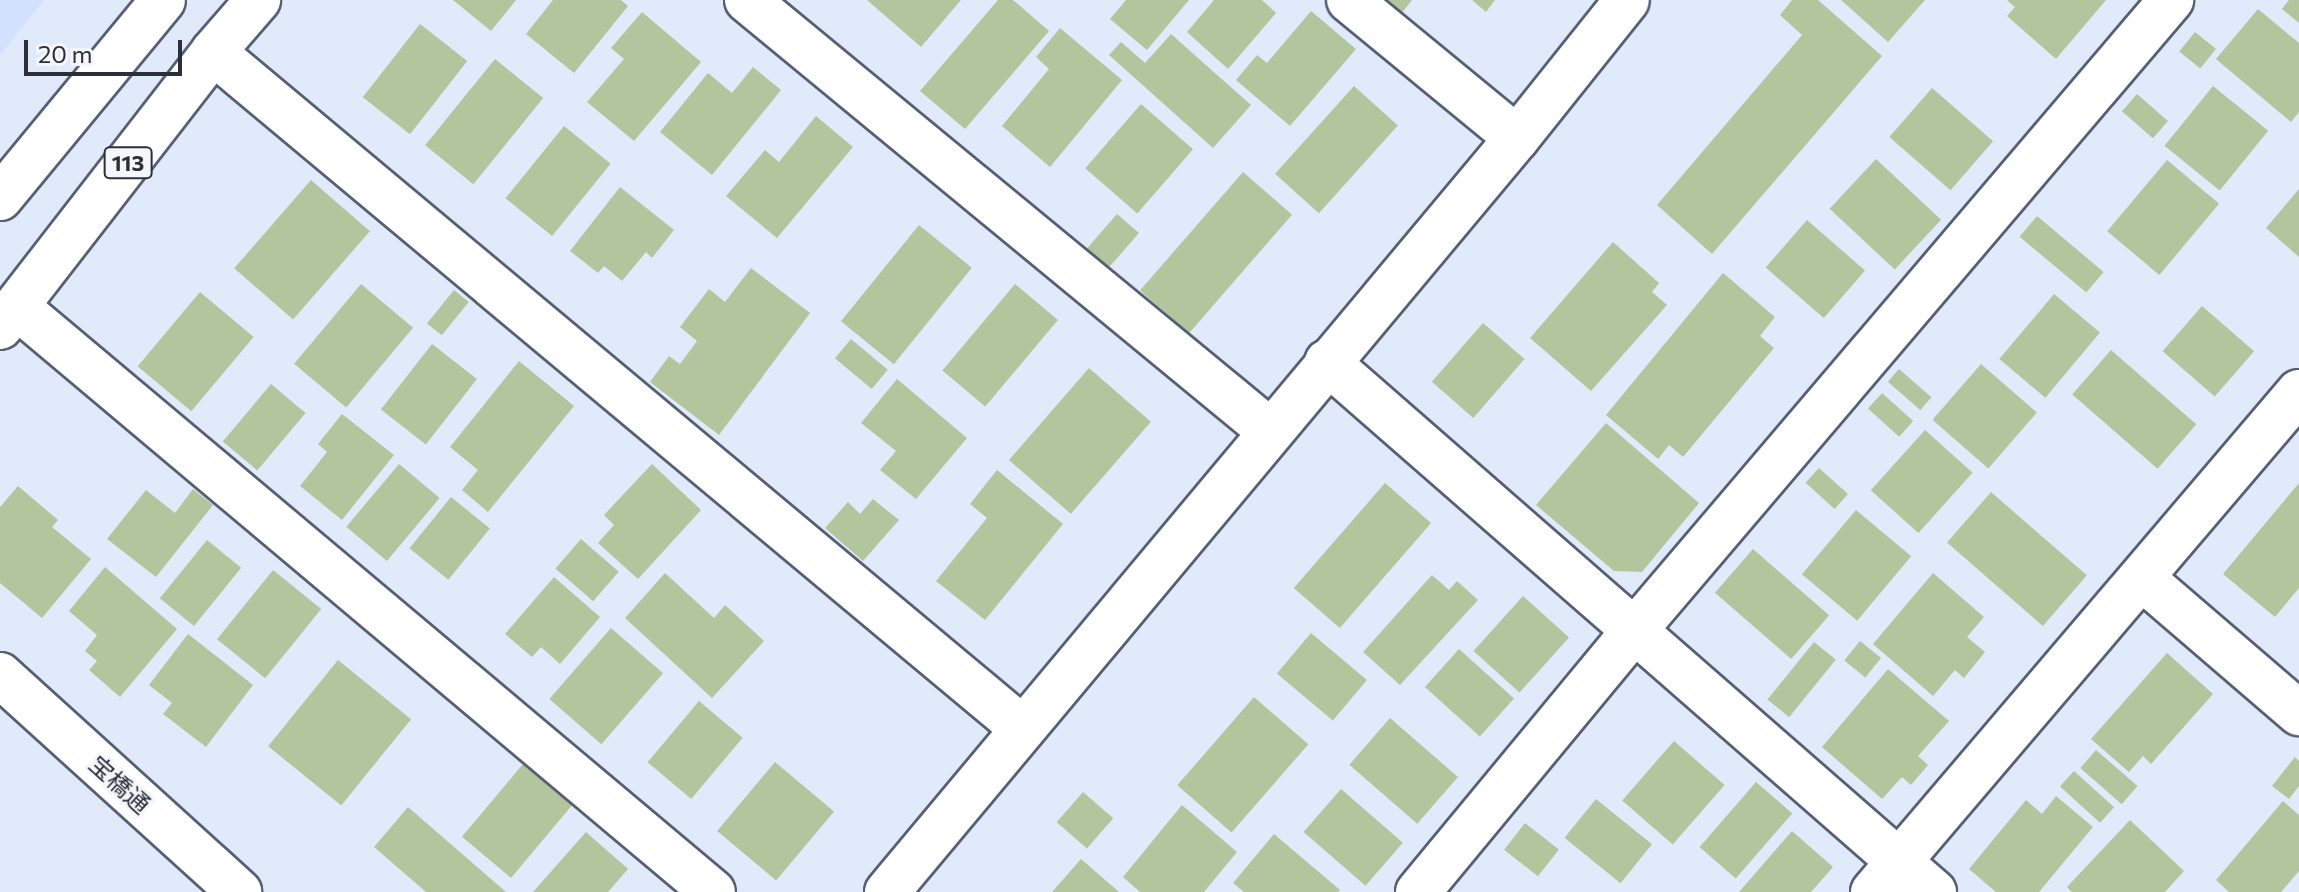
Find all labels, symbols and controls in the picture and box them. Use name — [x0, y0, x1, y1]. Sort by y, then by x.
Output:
scale bar — [28, 24, 186, 74]
text: 20 m — [38, 39, 92, 68]
road number: 113 — [102, 145, 154, 181]
street label: 宝橋通 — [84, 749, 156, 819]

